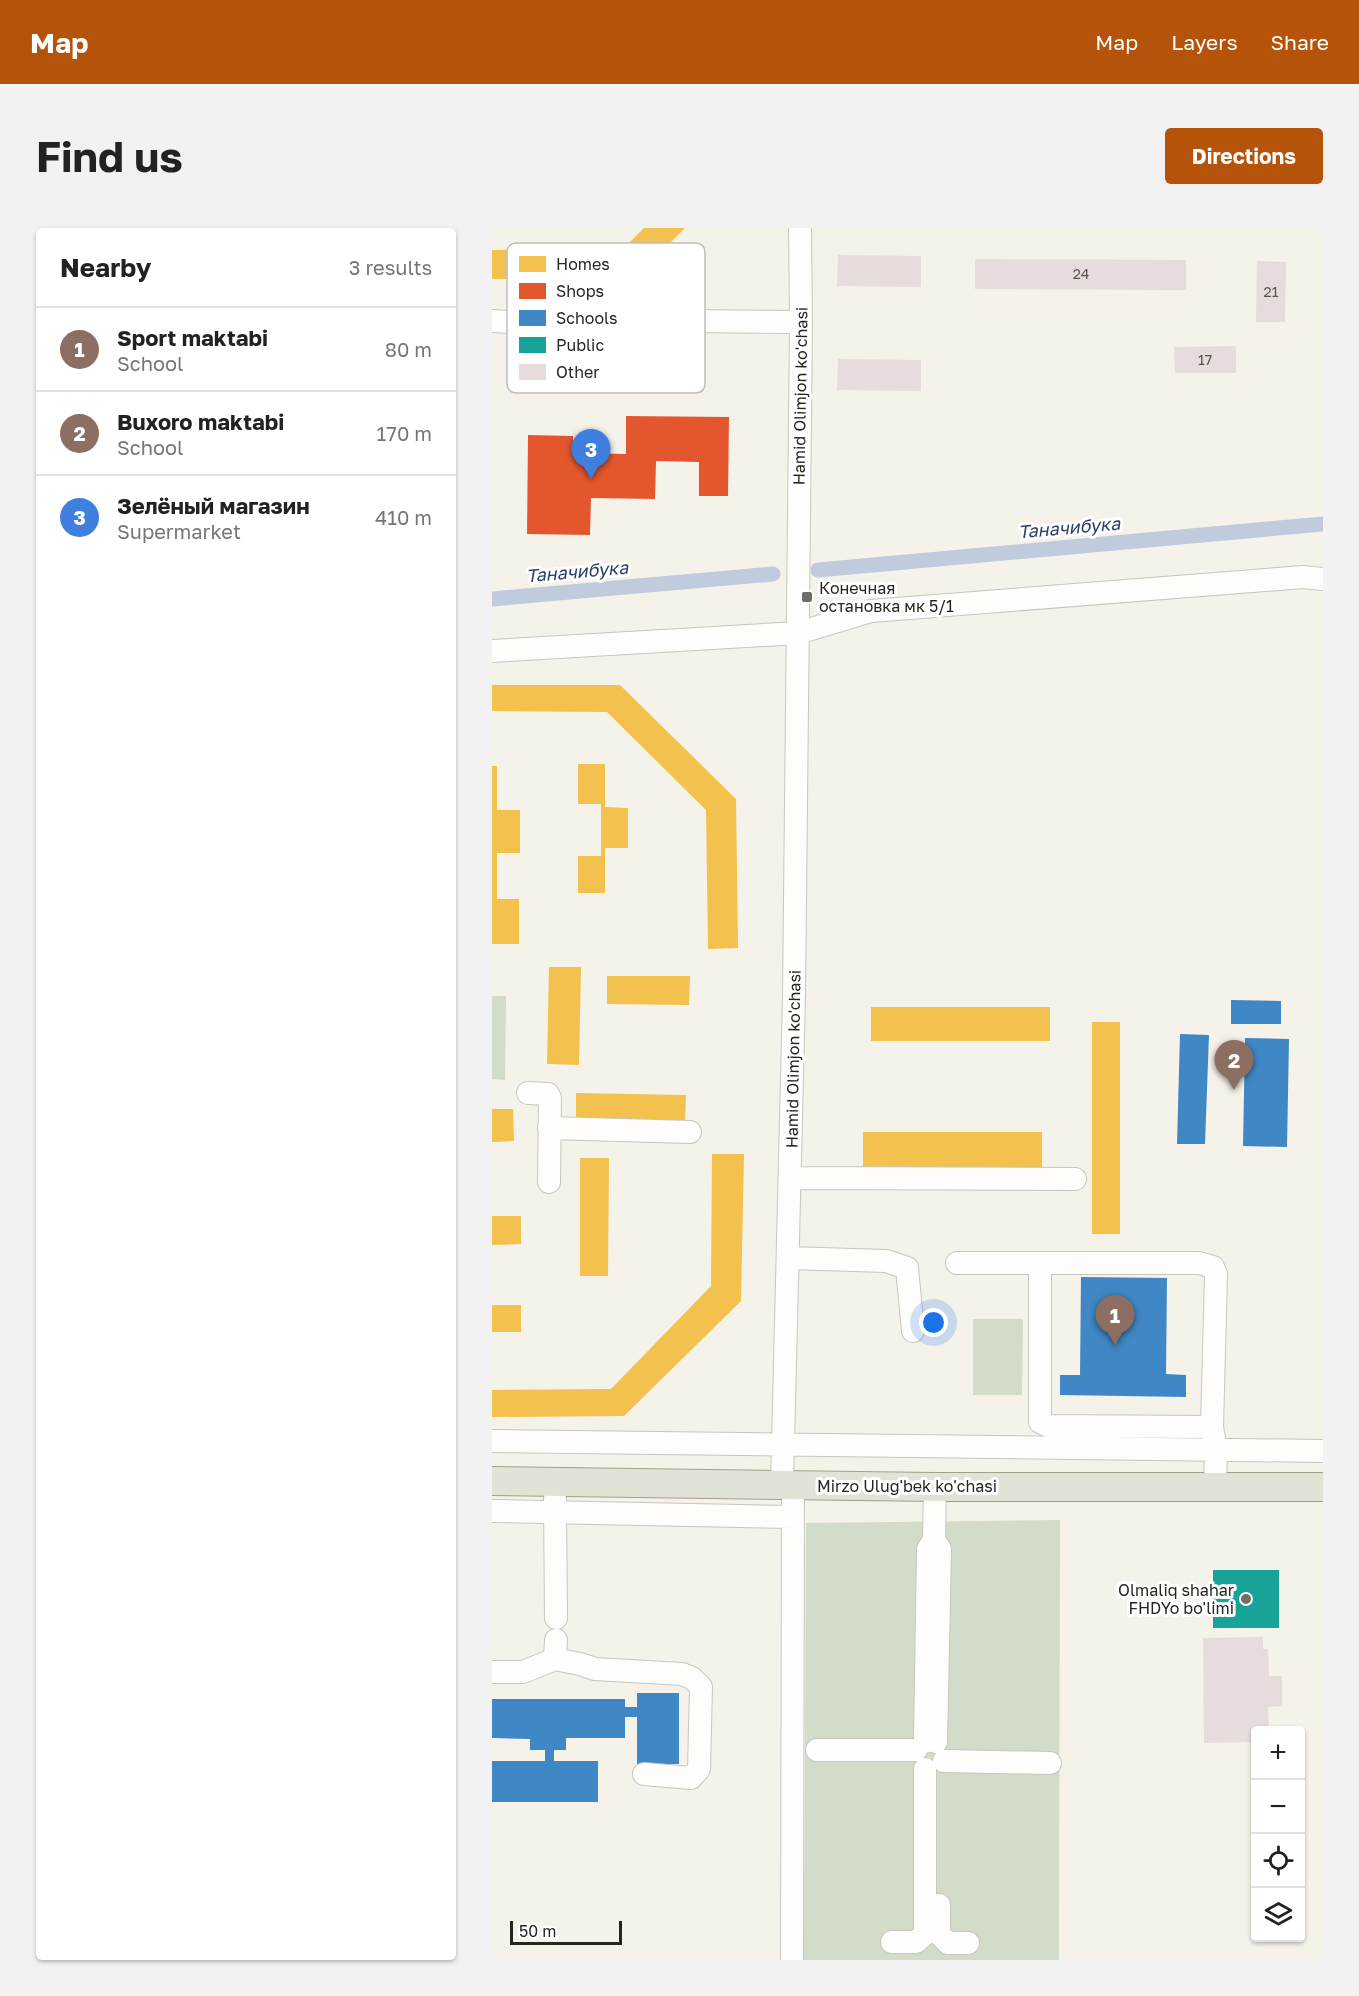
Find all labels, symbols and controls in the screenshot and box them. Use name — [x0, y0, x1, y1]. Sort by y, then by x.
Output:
text: Map — [30, 26, 88, 59]
text: Map — [1095, 29, 1138, 55]
text: Layers — [1171, 29, 1238, 55]
text: Share — [1271, 29, 1329, 55]
button: Directions — [1165, 128, 1323, 184]
text: Find us — [36, 131, 183, 181]
legend — [507, 243, 705, 393]
text: Nearby — [60, 252, 151, 283]
text: Homes — [556, 254, 610, 274]
text: 3 results — [349, 255, 432, 279]
house number: 24 — [1073, 265, 1089, 282]
text: Shops — [556, 281, 604, 301]
house number: 21 — [1264, 283, 1279, 300]
street label: Hamid Olimjon ko'chasi — [788, 307, 812, 485]
text: Schools — [556, 308, 618, 328]
text: Sport maktabi — [117, 324, 268, 351]
text: Public — [556, 335, 604, 355]
text: 1 — [74, 337, 85, 361]
text: 80 m — [385, 337, 432, 361]
text: School — [117, 351, 183, 375]
house number: 17 — [1198, 351, 1212, 368]
text: Other — [556, 362, 600, 382]
text: Buxoro maktabi — [117, 408, 284, 435]
text: 2 — [73, 421, 86, 445]
text: 170 m — [377, 421, 432, 445]
pin: 3 — [572, 430, 610, 479]
text: School — [117, 435, 183, 459]
text: Зелёный магазин — [117, 492, 310, 519]
text: 3 — [73, 505, 86, 529]
text: 410 m — [375, 505, 432, 529]
water label: Таначибука — [1017, 512, 1122, 542]
text: Supermarket — [117, 519, 241, 543]
water label: Таначибука — [525, 556, 630, 586]
place label: Конечная остановка мк 5/1 — [819, 578, 954, 616]
marker: Конечная остановка мк 5/1 — [800, 590, 814, 604]
street label: Hamid Olimjon ko'chasi — [781, 970, 805, 1148]
pin: 2 — [1214, 1040, 1254, 1090]
pin: 1 — [1096, 1296, 1134, 1345]
your location — [919, 1308, 948, 1337]
street label: Mirzo Ulug'bek ko'chasi — [817, 1476, 997, 1496]
place label: Olmaliq shahar FHDYo bo'limi — [1118, 1580, 1234, 1618]
marker: Olmaliq shahar FHDYo bo'limi — [1239, 1592, 1253, 1606]
map controls — [1251, 1726, 1305, 1942]
button: + — [1251, 1726, 1305, 1780]
button: − — [1251, 1780, 1305, 1834]
button: locate — [1251, 1834, 1305, 1888]
button: layers — [1251, 1888, 1305, 1942]
scale bar — [510, 1918, 622, 1946]
text: 50 m — [519, 1921, 556, 1941]

